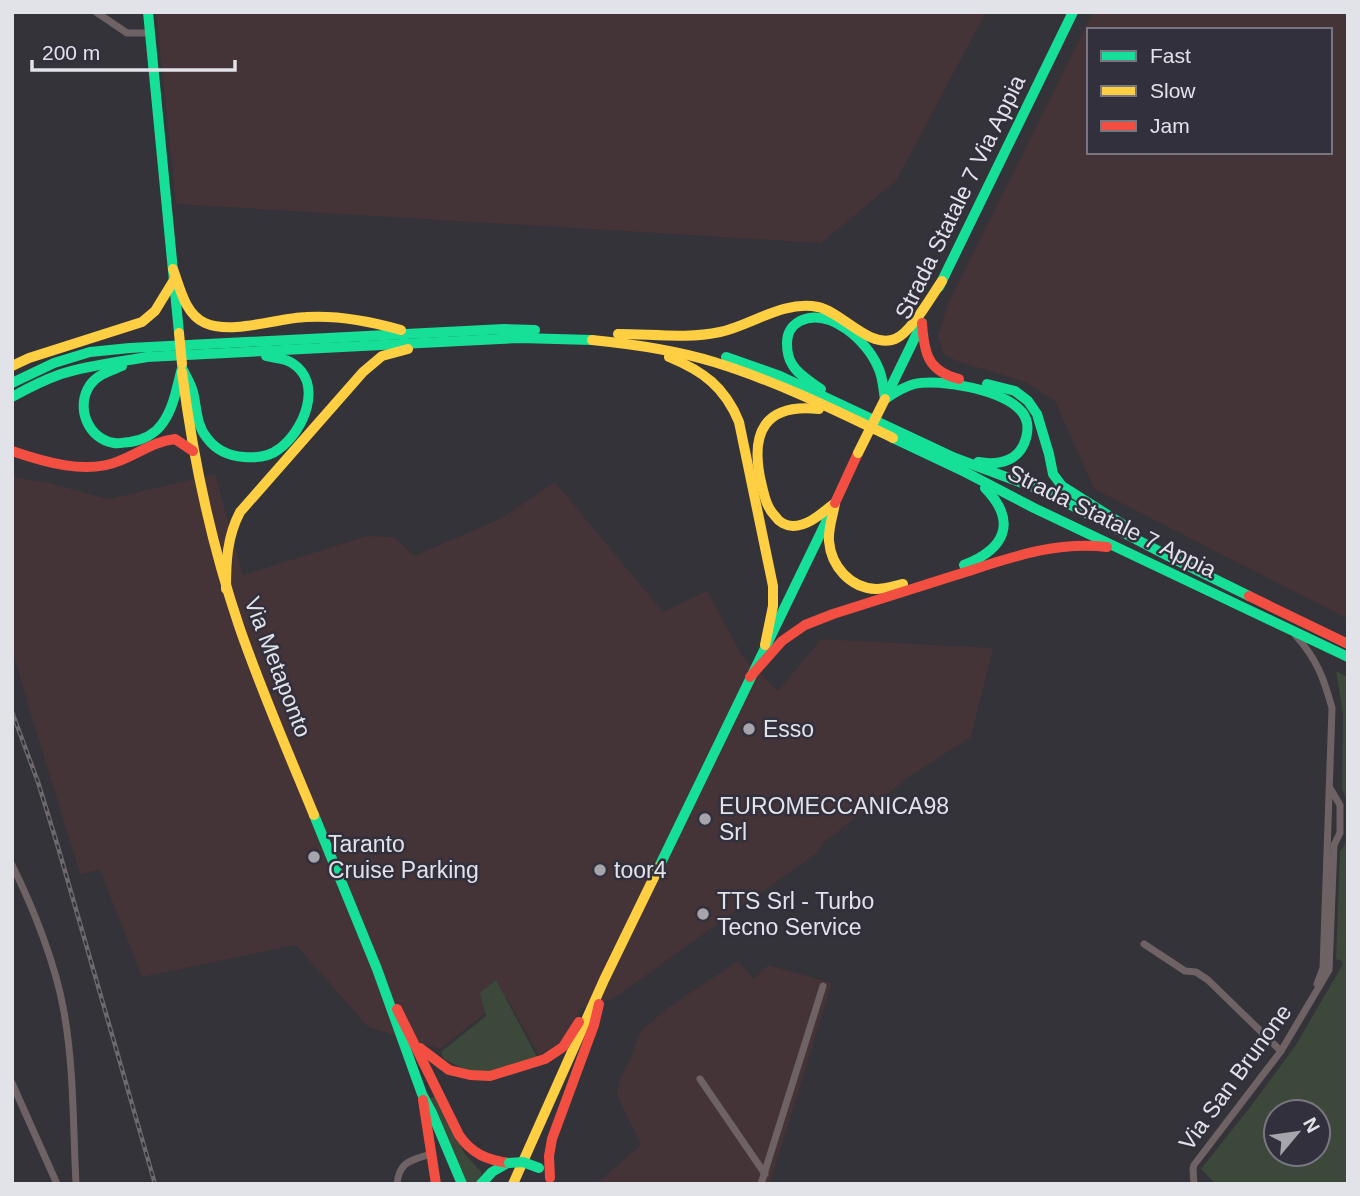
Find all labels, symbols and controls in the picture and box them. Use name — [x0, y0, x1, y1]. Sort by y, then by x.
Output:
scale bar — [32, 28, 234, 72]
legend — [1087, 28, 1332, 154]
text: 200 m — [42, 41, 100, 64]
text: Fast — [1150, 44, 1191, 67]
street label: Strada Statale 7 Via Appia — [890, 71, 1031, 323]
text: Slow — [1150, 79, 1196, 102]
text: Jam — [1150, 114, 1190, 137]
street label: Strada Statale 7 Appia — [1003, 459, 1221, 583]
street label: Via Metaponto — [239, 593, 317, 741]
place label: Esso — [763, 716, 814, 742]
marker: Esso — [741, 721, 757, 737]
place label: EUROMECCANICA98 Srl — [719, 793, 949, 845]
marker: EUROMECCANICA98 Srl — [697, 811, 713, 827]
place label: Taranto Cruise Parking — [328, 831, 479, 883]
marker: Taranto Cruise Parking — [306, 849, 322, 865]
place label: toor4 — [614, 857, 667, 883]
marker: toor4 — [592, 862, 608, 878]
place label: TTS Srl - Turbo Tecno Service — [717, 888, 874, 940]
marker: TTS Srl - Turbo Tecno Service — [695, 906, 711, 922]
street label: Via San Brunone — [1173, 999, 1297, 1155]
north arrow — [1262, 1098, 1332, 1168]
text: N — [1299, 1114, 1324, 1136]

